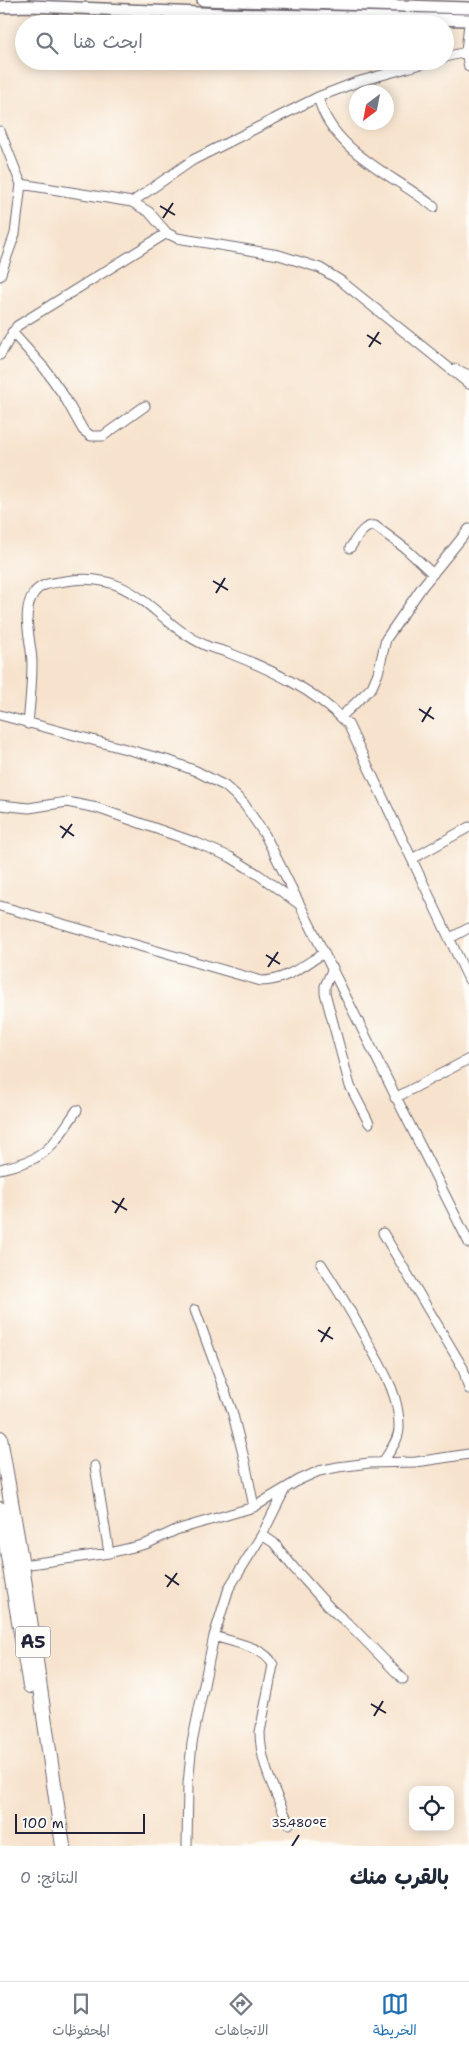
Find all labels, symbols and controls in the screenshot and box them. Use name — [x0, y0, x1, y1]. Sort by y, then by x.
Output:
search box — [15, 15, 454, 70]
icon: search — [33, 29, 61, 57]
text: ابحث هنا — [73, 29, 143, 54]
north arrow — [349, 85, 394, 130]
road number: A5 — [15, 1626, 50, 1658]
map controls — [409, 1786, 454, 1831]
button: locate — [409, 1786, 454, 1831]
scale bar — [15, 1811, 145, 1834]
text: 100 m — [22, 1814, 64, 1832]
text: 35.480°E — [271, 1815, 327, 1831]
text: بالقرب منك — [350, 1863, 449, 1891]
text: النتائج: 0 — [20, 1867, 78, 1888]
tab: المحفوظات — [52, 1990, 110, 2043]
tab: الاتجاهات — [214, 1990, 269, 2043]
tab: الخريطة — [373, 1990, 417, 2043]

